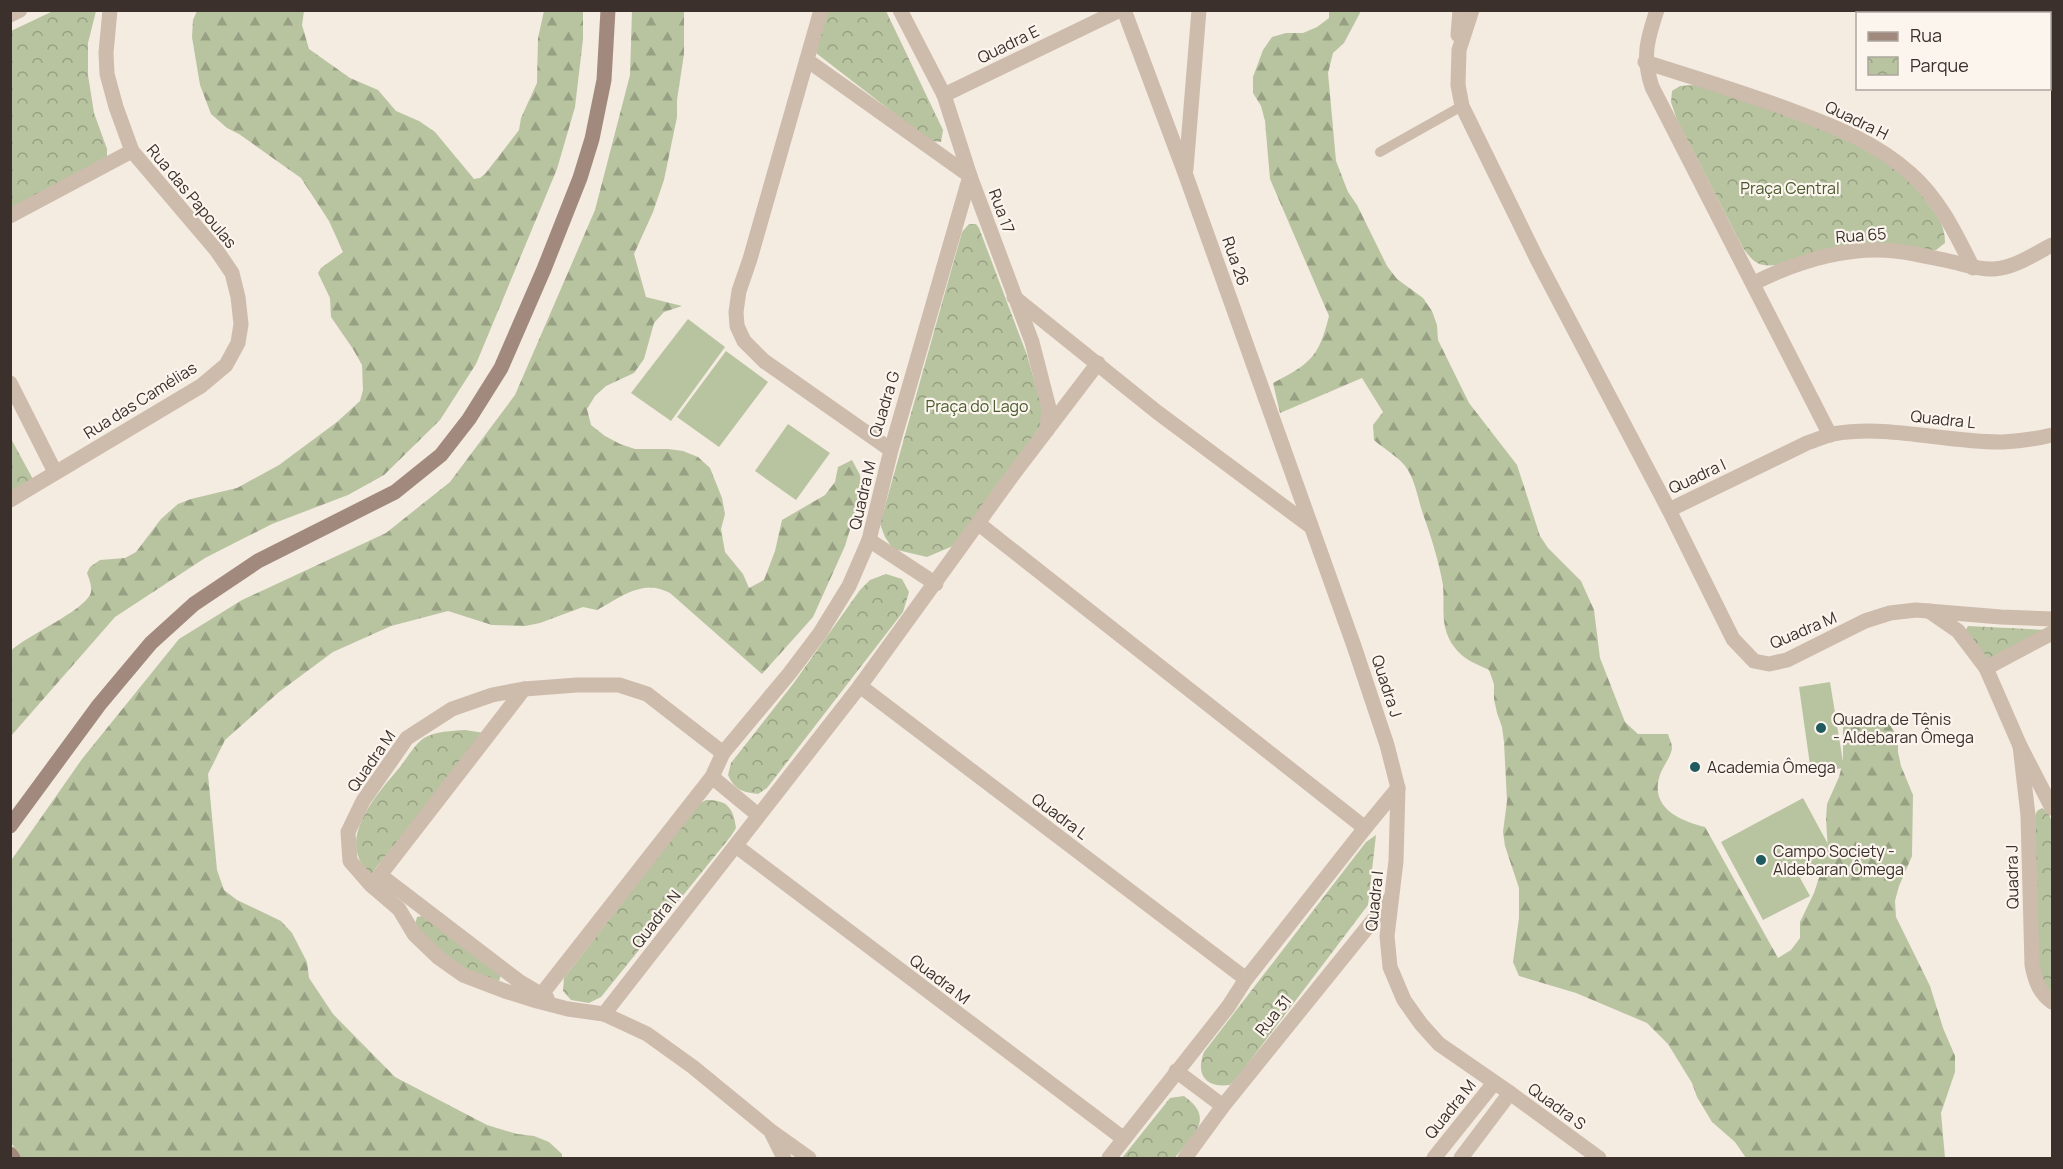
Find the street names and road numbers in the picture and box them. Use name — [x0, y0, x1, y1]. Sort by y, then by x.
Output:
street label: Quadra E — [973, 20, 1043, 68]
street label: Quadra H — [1822, 95, 1892, 145]
street label: Rua das Papoulas — [142, 139, 242, 253]
street label: Rua 17 — [984, 186, 1020, 236]
street label: Rua 65 — [1835, 222, 1887, 248]
street label: Rua 26 — [1217, 233, 1255, 289]
street label: Rua das Camélias — [79, 356, 201, 444]
street label: Quadra G — [864, 368, 904, 440]
street label: Quadra L — [1909, 405, 1977, 433]
street label: Quadra I — [1665, 453, 1729, 499]
street label: Quadra M — [843, 458, 881, 532]
street label: Quadra M — [1766, 606, 1840, 654]
street label: Quadra J — [1367, 652, 1407, 720]
street label: Quadra M — [342, 726, 400, 796]
street label: Quadra L — [1027, 788, 1093, 844]
street label: Quadra J — [2000, 845, 2024, 909]
street label: Quadra I — [1360, 870, 1388, 932]
street label: Quadra N — [626, 885, 686, 953]
street label: Quadra M — [905, 949, 975, 1009]
street label: Rua 31 — [1250, 990, 1296, 1040]
street label: Quadra M — [1419, 1075, 1481, 1143]
street label: Quadra S — [1523, 1077, 1591, 1135]

